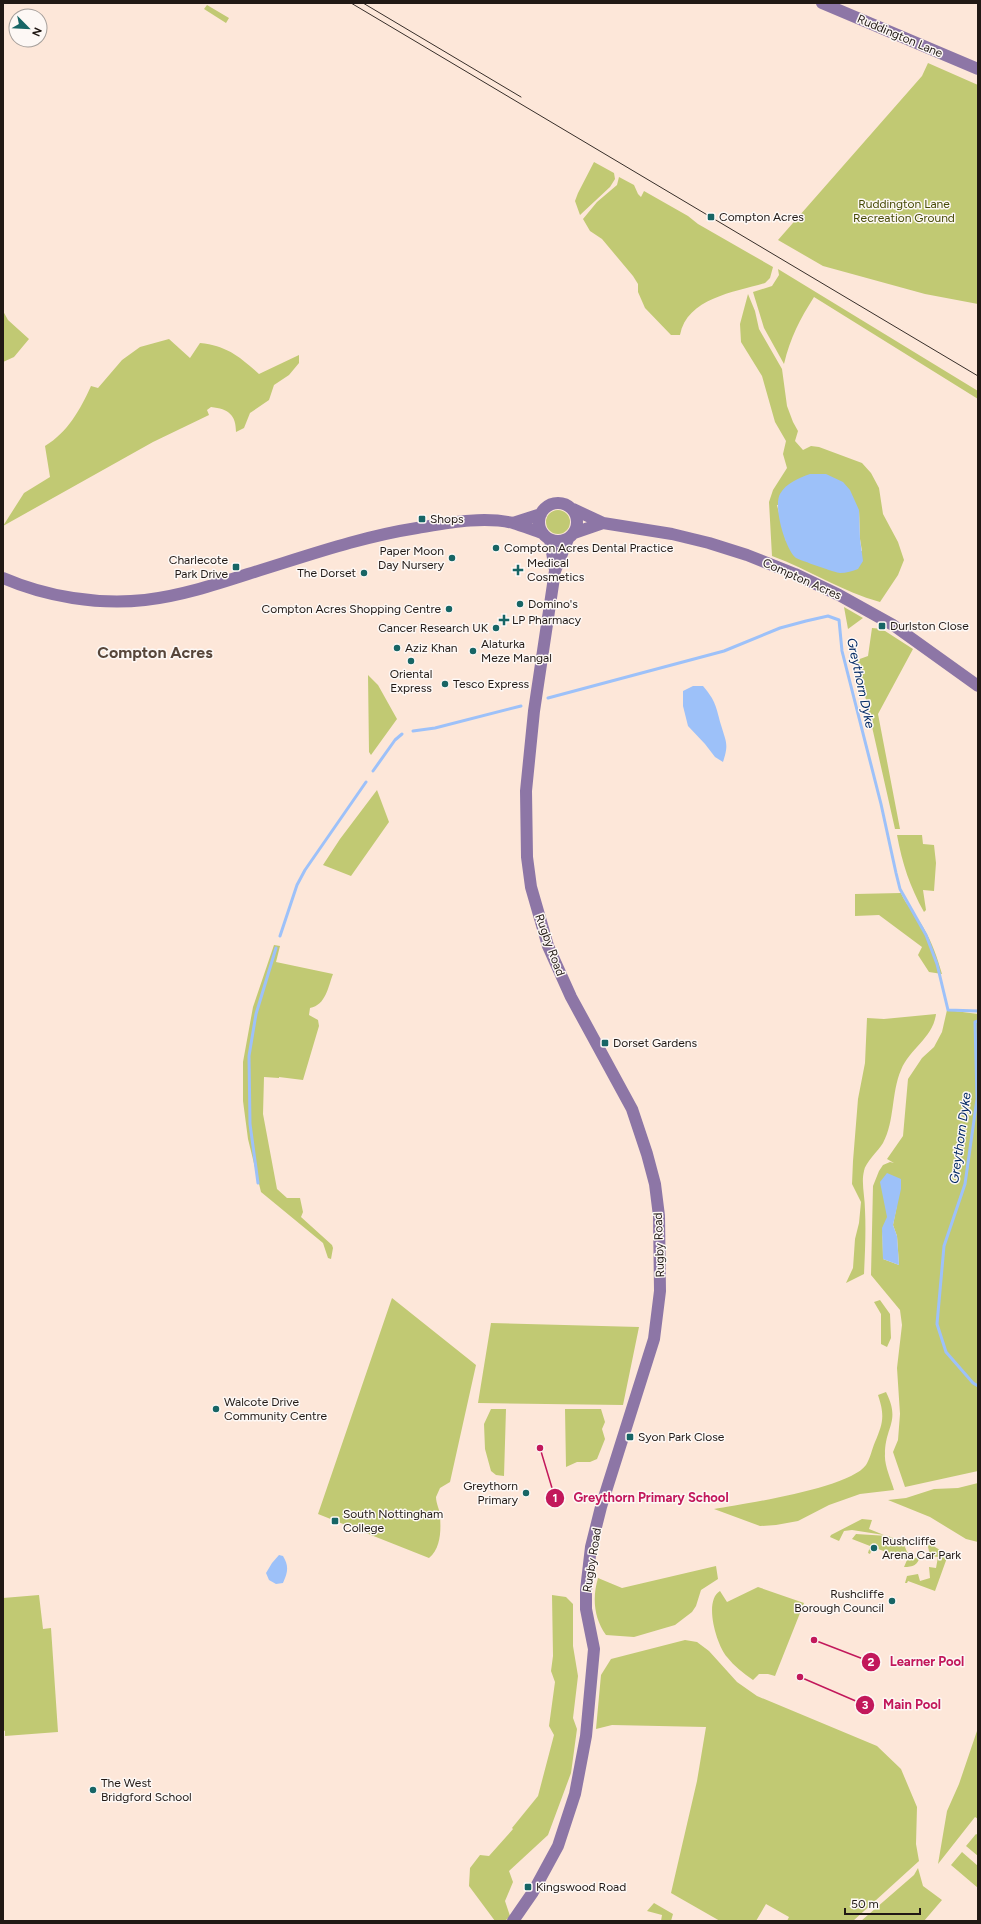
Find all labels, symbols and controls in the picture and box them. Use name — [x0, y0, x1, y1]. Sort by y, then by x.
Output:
north arrow — [8, 8, 48, 48]
street label: Ruddington Lane — [855, 12, 945, 61]
text: N — [29, 25, 44, 38]
park label: Ruddington Lane Recreation Ground — [853, 197, 955, 225]
place label: Compton Acres — [719, 210, 804, 224]
marker: Compton Acres — [706, 212, 716, 222]
place label: Shops — [430, 512, 464, 526]
marker: Shops — [417, 514, 427, 524]
place label: Compton Acres Dental Practice — [504, 541, 674, 555]
marker: Compton Acres Dental Practice — [491, 543, 501, 553]
place label: Paper Moon Day Nursery — [378, 544, 445, 572]
place label: Charlecote Park Drive — [169, 553, 228, 581]
marker: Paper Moon Day Nursery — [447, 553, 457, 563]
street label: Compton Acres — [760, 555, 844, 603]
place label: Medical Cosmetics — [527, 556, 585, 584]
marker: Charlecote Park Drive — [231, 562, 241, 572]
marker: Medical Cosmetics — [512, 564, 524, 576]
place label: The Dorset — [297, 566, 356, 580]
marker: The Dorset — [359, 568, 369, 578]
place label: Domino's — [528, 597, 578, 611]
marker: Domino's — [515, 599, 525, 609]
place label: Compton Acres Shopping Centre — [262, 602, 441, 616]
marker: Compton Acres Shopping Centre — [444, 604, 454, 614]
place label: LP Pharmacy — [512, 613, 582, 627]
marker: LP Pharmacy — [499, 615, 509, 625]
place label: Durlston Close — [890, 619, 969, 633]
place label: Cancer Research UK — [378, 621, 489, 635]
marker: Durlston Close — [877, 621, 887, 631]
marker: Cancer Research UK — [491, 623, 501, 633]
water label: Greythorn Dyke — [844, 636, 878, 730]
place label: Alaturka Meze Mangal — [481, 637, 552, 665]
place label: Aziz Khan — [405, 641, 458, 655]
district label: Compton Acres — [97, 643, 213, 662]
marker: Aziz Khan — [392, 643, 402, 653]
marker: Alaturka Meze Mangal — [468, 646, 478, 656]
marker: Oriental Express — [406, 656, 416, 666]
place label: Oriental Express — [390, 667, 432, 695]
place label: Tesco Express — [453, 677, 530, 691]
marker: Tesco Express — [440, 679, 450, 689]
street label: Rugby Road — [532, 912, 568, 978]
place label: Dorset Gardens — [613, 1036, 697, 1050]
marker: Dorset Gardens — [600, 1038, 610, 1048]
water label: Greythorn Dyke — [946, 1091, 974, 1185]
street label: Rugby Road — [651, 1212, 667, 1278]
place label: Walcote Drive Community Centre — [224, 1395, 328, 1423]
marker: Walcote Drive Community Centre — [211, 1404, 221, 1414]
place label: Syon Park Close — [638, 1430, 725, 1444]
marker: Syon Park Close — [625, 1432, 635, 1442]
place label: Greythorn Primary — [463, 1479, 519, 1507]
callout: Greythorn Primary School — [545, 1485, 736, 1510]
marker: Greythorn Primary — [521, 1488, 531, 1498]
text: Greythorn Primary School — [573, 1490, 729, 1505]
text: 1 — [552, 1491, 558, 1505]
place label: South Nottingham College — [343, 1507, 443, 1535]
marker: South Nottingham College — [330, 1516, 340, 1526]
street label: Rugby Road — [580, 1527, 604, 1593]
place label: Rushcliffe Arena Car Park — [882, 1534, 961, 1562]
marker: Rushcliffe Arena Car Park — [869, 1543, 879, 1553]
place label: Rushcliffe Borough Council — [794, 1587, 884, 1615]
marker: Rushcliffe Borough Council — [887, 1596, 897, 1606]
callout: Learner Pool — [861, 1649, 972, 1674]
text: Learner Pool — [890, 1654, 964, 1669]
text: 2 — [868, 1655, 875, 1669]
callout: Main Pool — [855, 1692, 949, 1717]
text: Main Pool — [883, 1697, 941, 1712]
text: 3 — [862, 1698, 869, 1712]
place label: The West Bridgford School — [101, 1776, 192, 1804]
marker: The West Bridgford School — [88, 1785, 98, 1795]
place label: Kingswood Road — [536, 1880, 626, 1894]
marker: Kingswood Road — [523, 1882, 533, 1892]
scale bar — [845, 1890, 920, 1916]
text: 50 m — [851, 1897, 879, 1911]

